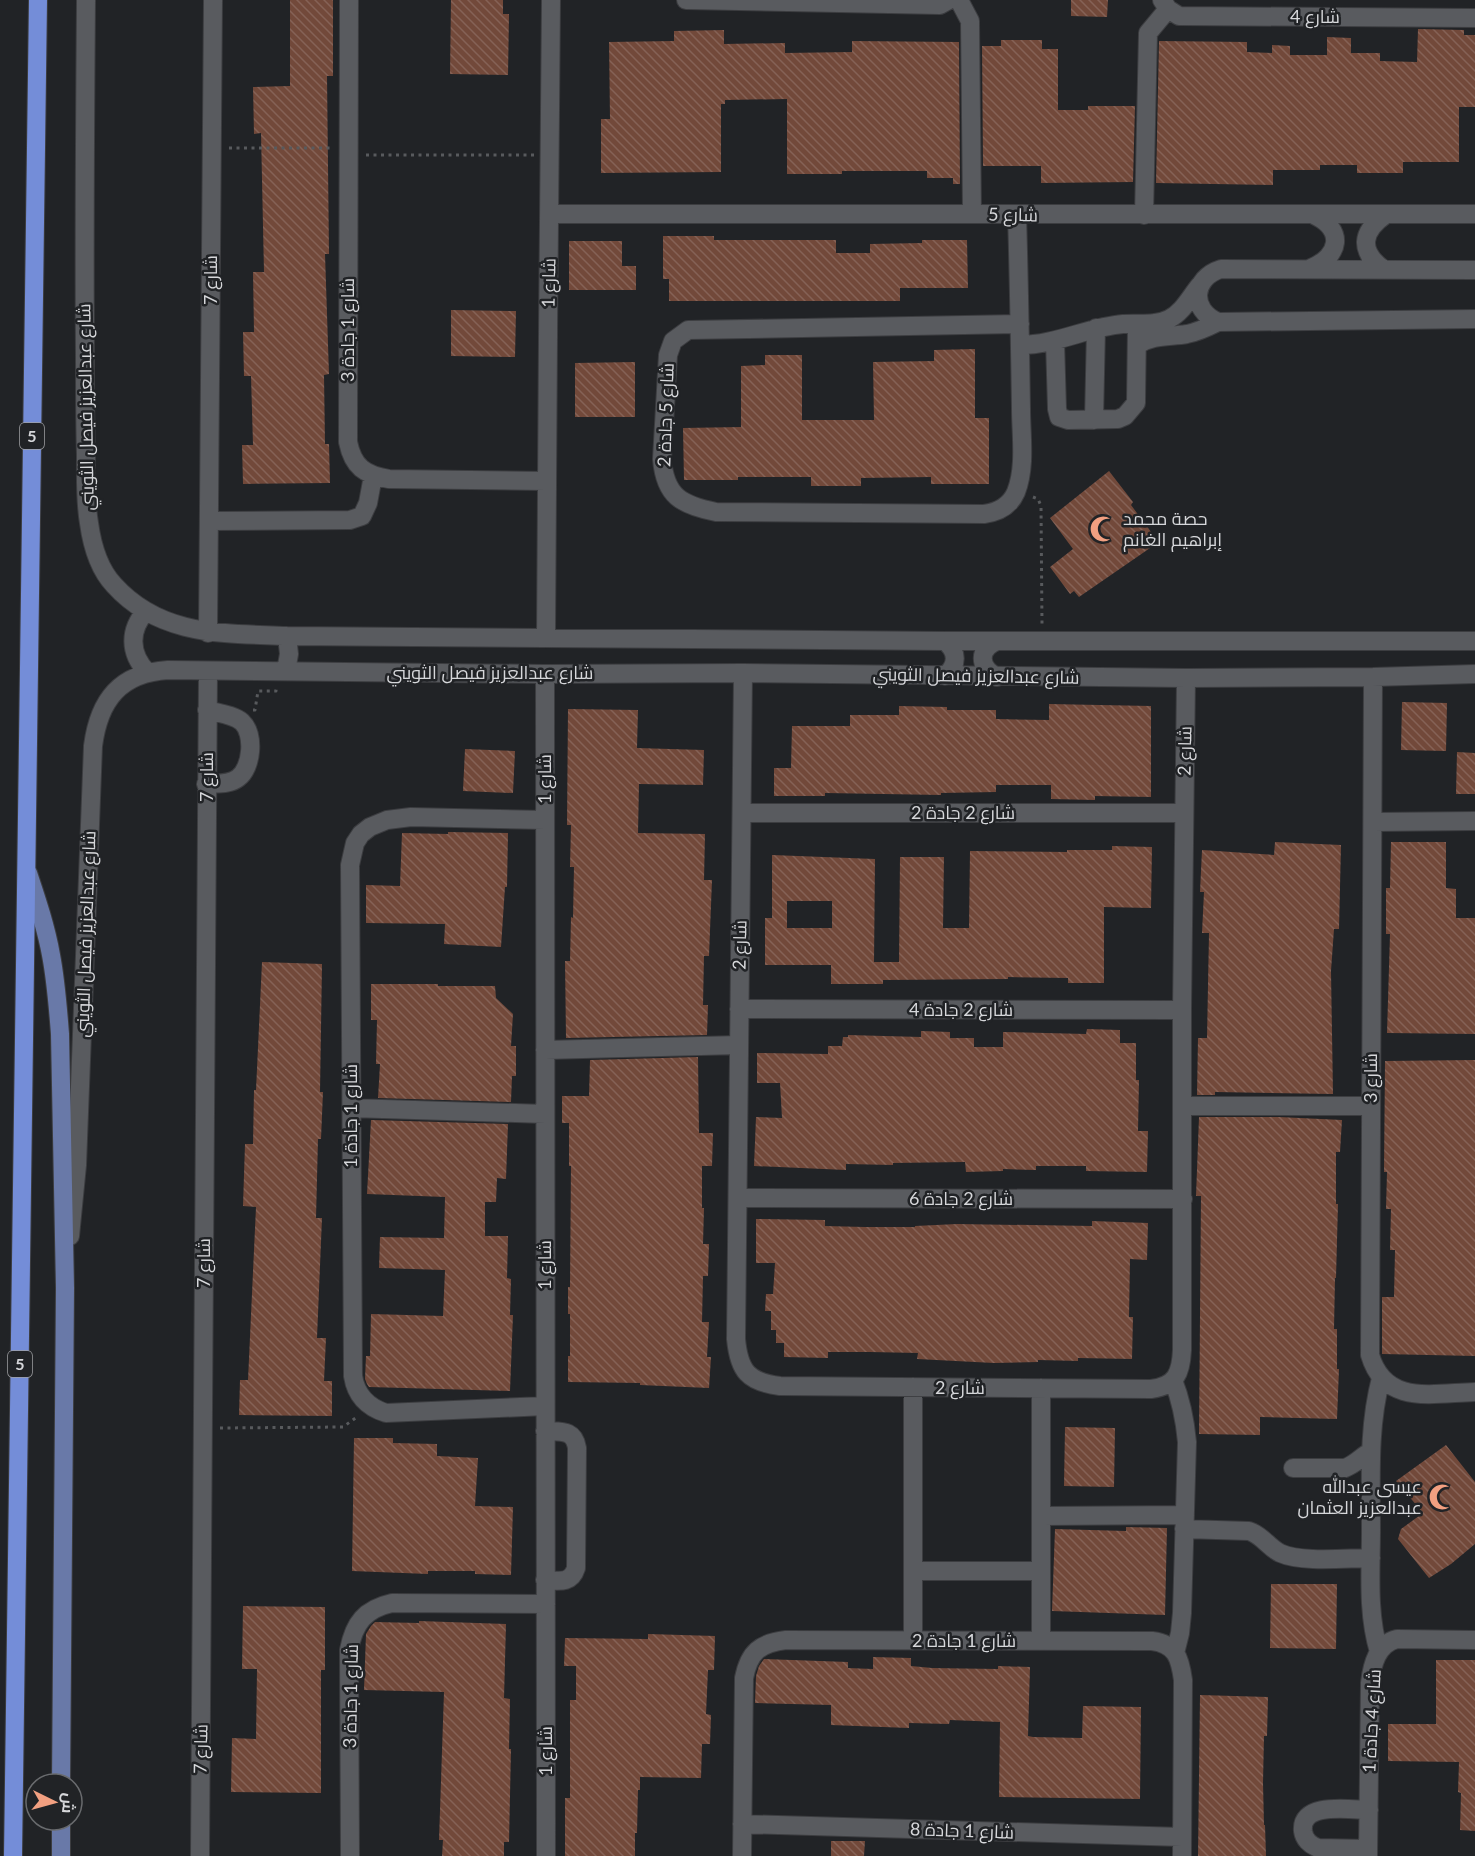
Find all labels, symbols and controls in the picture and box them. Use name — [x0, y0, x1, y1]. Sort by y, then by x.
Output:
street label: شارع 4 — [1290, 5, 1340, 29]
street label: شارع 5 — [988, 203, 1038, 227]
street label: شارع 7 — [199, 255, 223, 305]
street label: شارع 1 — [537, 258, 561, 308]
street label: شارع 1 جادة 3 — [336, 278, 360, 382]
street label: شارع عبدالعزيز فيصل الثويني — [72, 303, 102, 511]
street label: شارع 5 جادة 2 — [652, 363, 680, 467]
road number: 5 — [20, 423, 44, 449]
place label: حصة محمد إبراهيم الغانم — [1123, 507, 1222, 552]
mosque icon: حصة محمد إبراهيم الغانم — [1088, 514, 1118, 544]
street label: شارع عبدالعزيز فيصل الثويني — [387, 661, 594, 687]
street label: شارع عبدالعزيز فيصل الثويني — [872, 662, 1080, 692]
street label: شارع 2 — [1173, 726, 1197, 776]
street label: شارع 7 — [195, 752, 219, 802]
street label: شارع 1 — [533, 754, 557, 804]
street label: شارع 2 جادة 2 — [911, 801, 1015, 825]
street label: شارع عبدالعزيز فيصل الثويني — [70, 830, 104, 1038]
street label: شارع 2 — [728, 920, 752, 970]
street label: شارع 2 جادة 4 — [909, 998, 1013, 1022]
street label: شارع 3 — [1359, 1053, 1383, 1103]
street label: شارع 1 جادة 1 — [339, 1064, 363, 1168]
street label: شارع 2 جادة 6 — [909, 1187, 1013, 1211]
street label: شارع 7 — [192, 1238, 216, 1288]
street label: شارع 1 — [533, 1240, 557, 1290]
road number: 5 — [8, 1351, 32, 1377]
street label: شارع 2 — [935, 1376, 985, 1400]
place label: عيسى عبدالله عبدالعزيز العثمان — [1298, 1475, 1422, 1519]
mosque icon: عيسى عبدالله عبدالعزيز العثمان — [1427, 1482, 1457, 1512]
street label: شارع 1 جادة 2 — [912, 1629, 1016, 1653]
street label: شارع 1 جادة 3 — [338, 1644, 364, 1748]
street label: شارع 4 جادة 1 — [1357, 1668, 1387, 1774]
street label: شارع 7 — [189, 1724, 213, 1774]
street label: شارع 1 — [534, 1726, 558, 1776]
north arrow — [24, 1772, 84, 1832]
text: ش — [58, 1792, 80, 1814]
street label: شارع 1 جادة 8 — [910, 1817, 1014, 1845]

